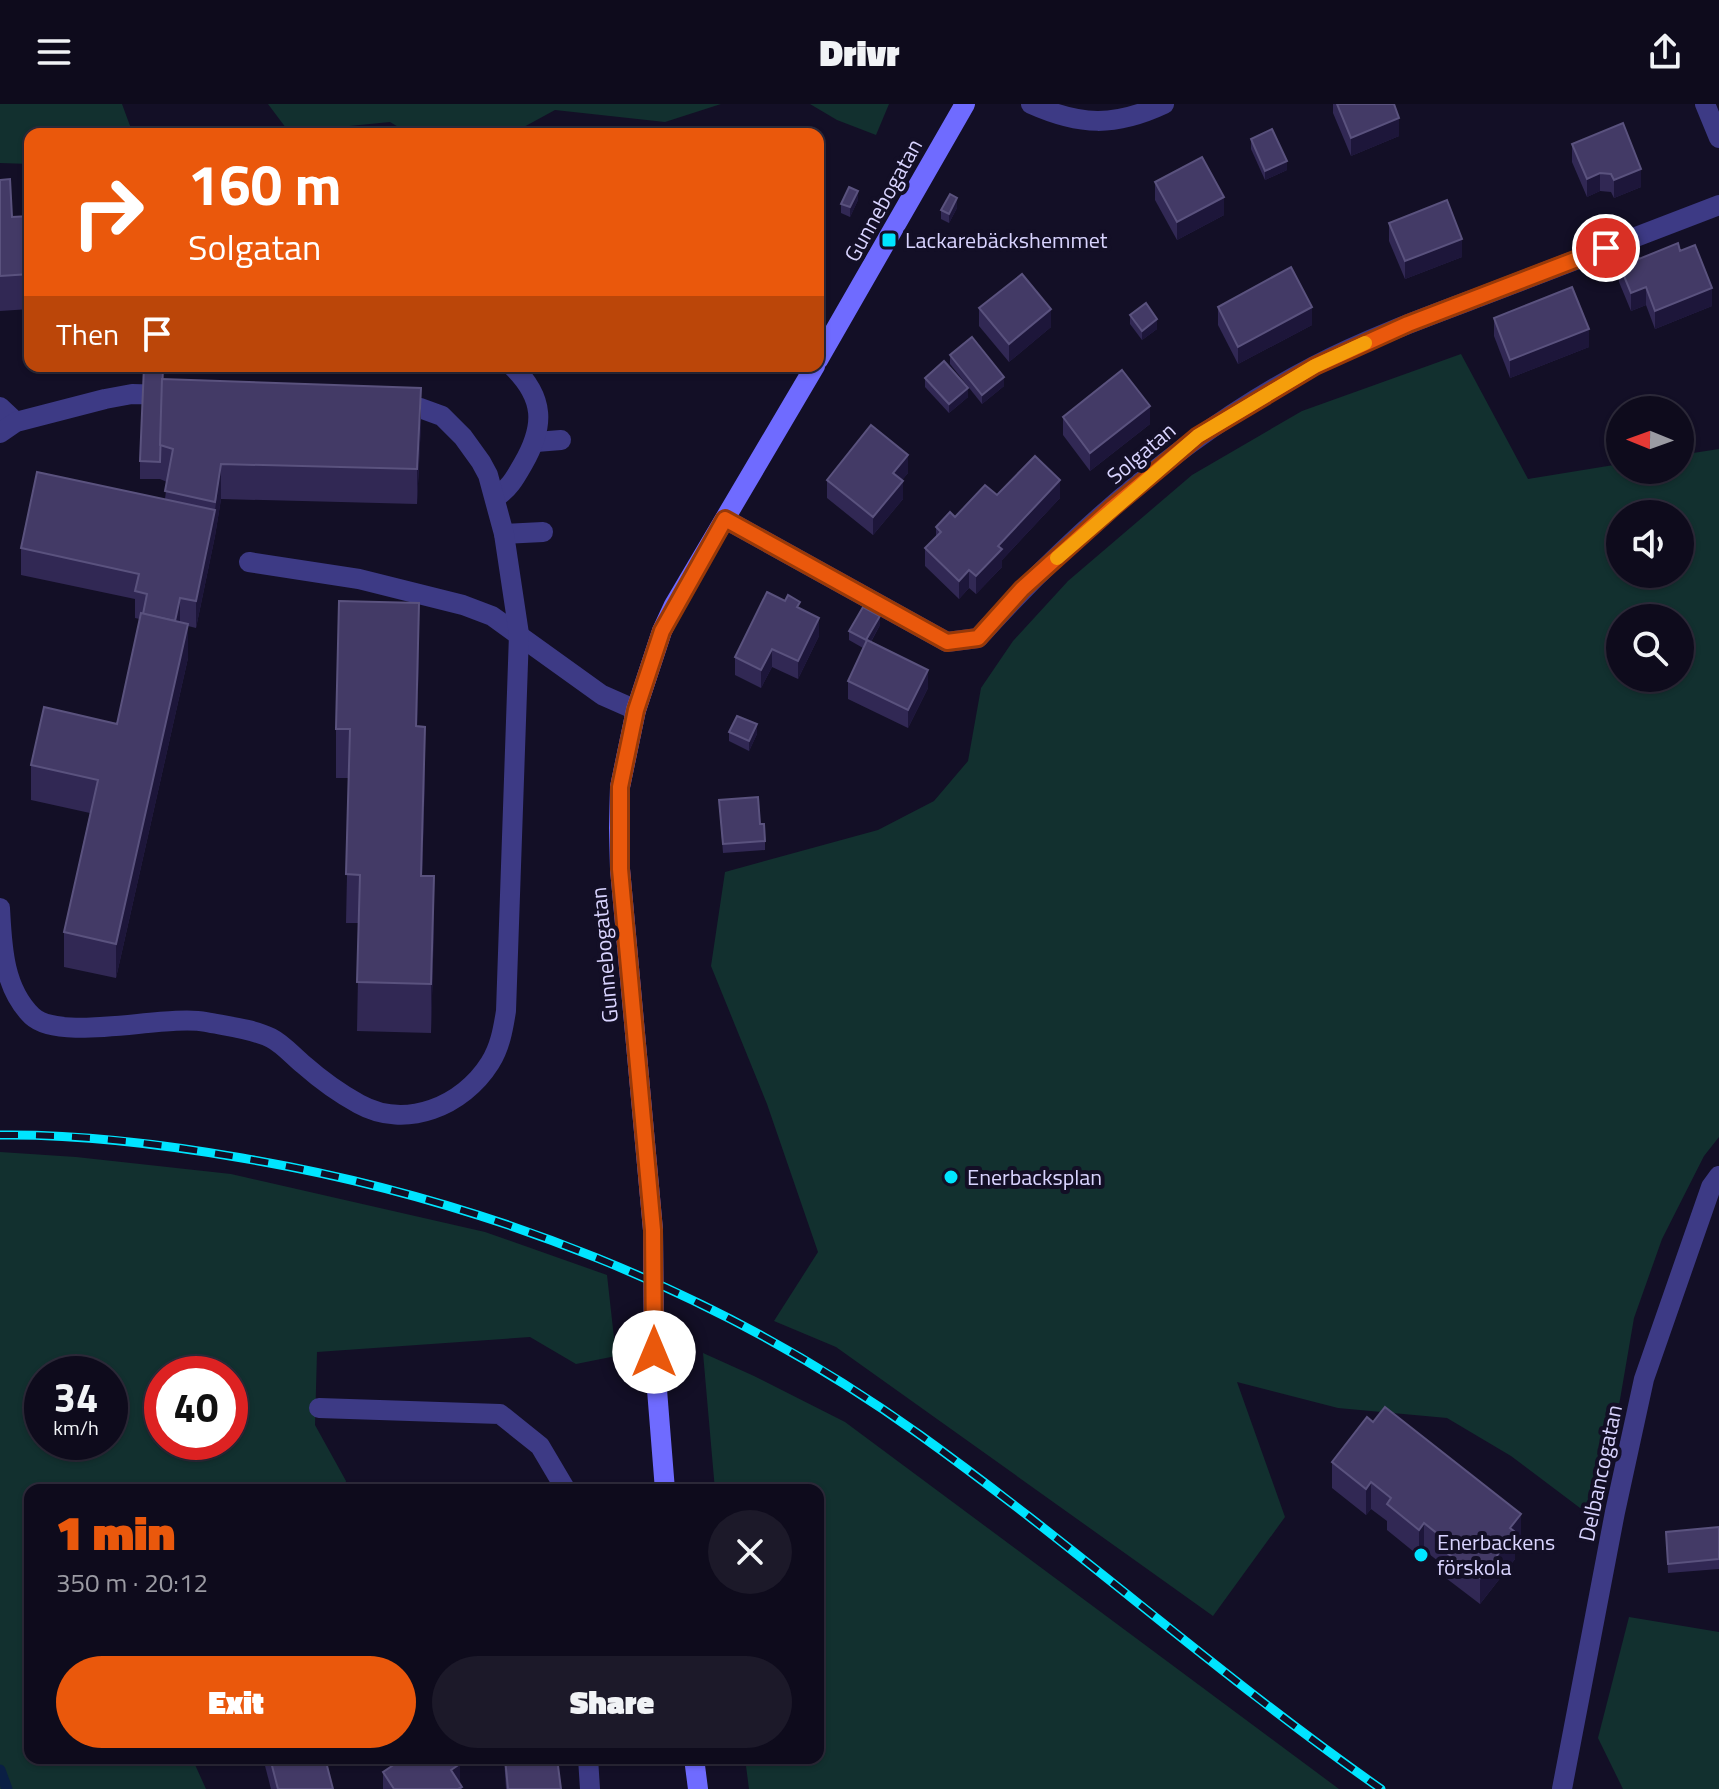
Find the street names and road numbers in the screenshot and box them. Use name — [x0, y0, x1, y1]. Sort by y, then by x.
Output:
street label: Gunnebogatan — [835, 132, 931, 268]
street label: Solgatan — [1099, 414, 1183, 492]
street label: Gunnebogatan — [581, 886, 627, 1024]
street label: Delbancogatan — [1569, 1402, 1631, 1544]

